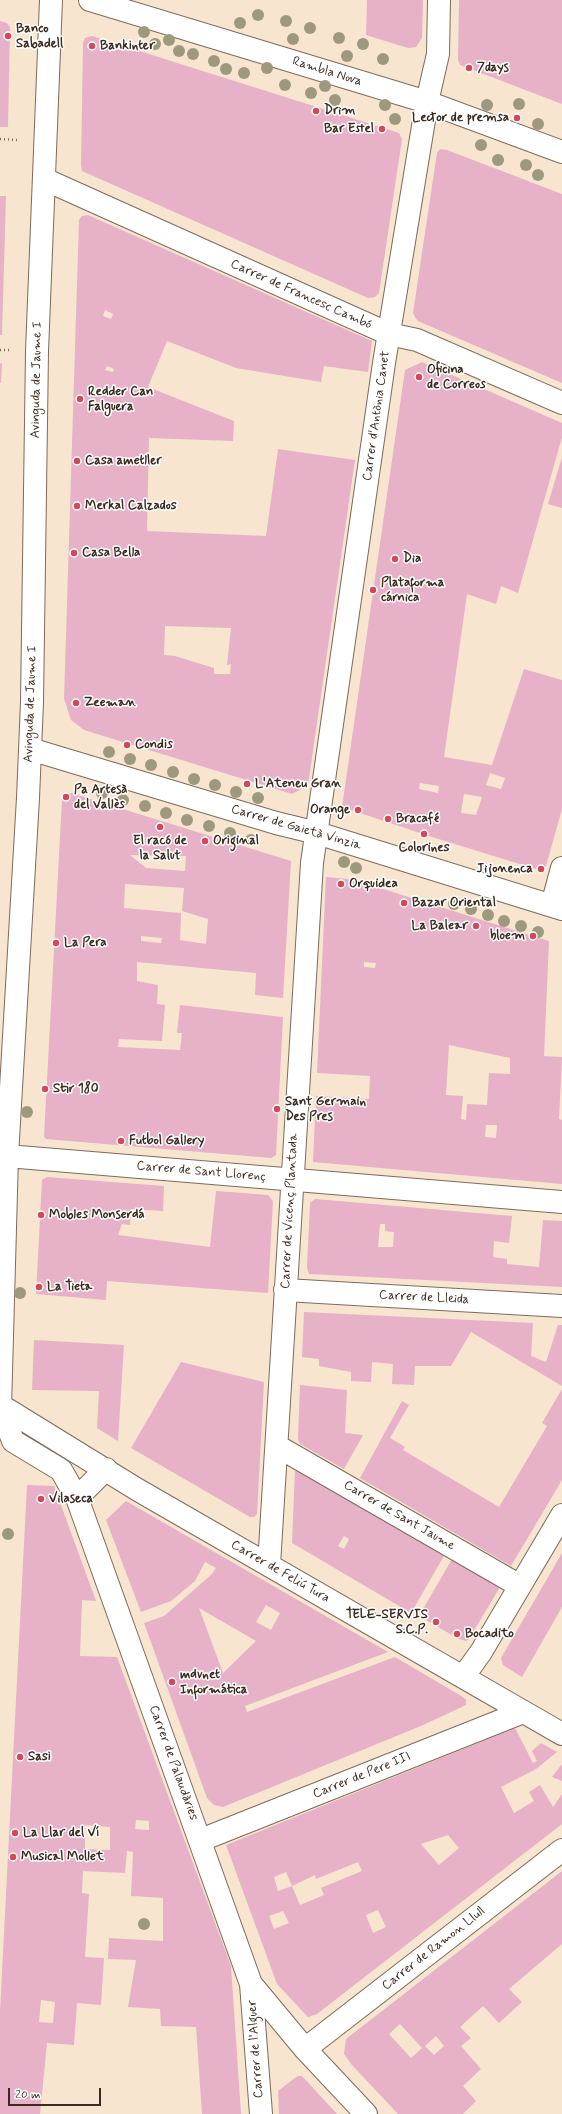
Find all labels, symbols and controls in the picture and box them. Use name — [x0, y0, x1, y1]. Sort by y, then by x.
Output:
place label: Banco Sabadell — [16, 21, 63, 52]
marker: Banco Sabadell — [3, 31, 13, 41]
place label: Bankinter — [100, 38, 155, 54]
marker: Bankinter — [87, 41, 97, 51]
street label: Rambla Nova — [290, 54, 364, 90]
place label: 7days — [477, 60, 509, 76]
marker: 7days — [464, 63, 474, 73]
place label: Drim — [324, 103, 355, 119]
marker: Drim — [311, 106, 321, 116]
place label: Lector de premsa — [412, 110, 509, 126]
marker: Lector de premsa — [512, 113, 522, 123]
place label: Bar Estel — [324, 121, 374, 137]
marker: Bar Estel — [377, 124, 387, 134]
street label: Carrer de Francesc Cambó — [228, 257, 374, 333]
street label: Avinguda de Jaume I — [28, 321, 46, 439]
street label: Carrer d'Antònia Canet — [360, 350, 394, 482]
place label: Oficina de Correos — [427, 362, 486, 393]
marker: Oficina de Correos — [414, 372, 424, 382]
place label: Redder Can Falguera — [88, 384, 153, 415]
marker: Redder Can Falguera — [75, 394, 85, 404]
place label: Casa ametller — [85, 453, 162, 469]
marker: Casa ametller — [72, 456, 82, 466]
place label: Merkal Calzados — [85, 498, 177, 514]
marker: Merkal Calzados — [72, 501, 82, 511]
place label: Casa Bella — [82, 545, 140, 561]
marker: Casa Bella — [69, 548, 79, 558]
place label: Dia — [403, 551, 421, 567]
marker: Dia — [390, 554, 400, 564]
place label: Plataforma cárnica — [381, 575, 445, 606]
marker: Plataforma cárnica — [368, 585, 378, 595]
street label: Avinguda de Jaume I — [21, 645, 41, 763]
place label: Zeeman — [84, 695, 136, 711]
marker: Zeeman — [71, 698, 81, 708]
place label: Condis — [135, 737, 173, 753]
marker: Condis — [122, 740, 132, 750]
place label: L'Ateneu Gran — [255, 776, 342, 792]
marker: L'Ateneu Gran — [242, 779, 252, 789]
place label: Pa Artesà del Vallès — [74, 782, 128, 813]
marker: Pa Artesà del Vallès — [61, 792, 71, 802]
street label: Carrer de Gaietà Vinzia — [229, 802, 363, 854]
place label: Orange — [310, 802, 350, 818]
marker: Orange — [353, 805, 363, 815]
place label: Bracafé — [396, 811, 439, 827]
marker: Bracafé — [383, 814, 393, 824]
marker: El racó de la Salut — [155, 822, 165, 832]
marker: Colorines — [419, 829, 429, 839]
place label: El racó de la Salut — [133, 833, 187, 864]
place label: Original — [213, 833, 259, 849]
marker: Original — [200, 836, 210, 846]
place label: Colorines — [398, 840, 450, 856]
place label: Jijonenca — [477, 861, 533, 877]
marker: Jijonenca — [536, 864, 546, 874]
place label: Orquidea — [349, 876, 398, 892]
marker: Orquidea — [336, 879, 346, 889]
place label: Bazar Oriental — [412, 895, 496, 911]
marker: Bazar Oriental — [399, 898, 409, 908]
place label: La Balear — [412, 918, 468, 934]
marker: La Balear — [471, 921, 481, 931]
place label: bloem — [490, 928, 525, 944]
marker: bloem — [528, 931, 538, 941]
place label: La Pera — [64, 935, 107, 951]
marker: La Pera — [51, 938, 61, 948]
place label: Stir 180 — [53, 1081, 99, 1097]
marker: Stir 180 — [40, 1084, 50, 1094]
place label: Sant Germain Des Pres — [285, 1094, 366, 1125]
marker: Sant Germain Des Pres — [272, 1104, 282, 1114]
place label: Futbol Gallery — [129, 1133, 204, 1149]
street label: Carrer de Vicenç Plantada — [278, 1133, 302, 1289]
marker: Futbol Gallery — [116, 1136, 126, 1146]
street label: Carrer de Sant Llorenç — [136, 1159, 266, 1185]
place label: Mobles Monserdá — [49, 1207, 145, 1223]
marker: Mobles Monserdá — [36, 1210, 46, 1220]
place label: La Tieta — [47, 1279, 92, 1295]
marker: La Tieta — [34, 1282, 44, 1292]
street label: Carrer de Lleida — [378, 1288, 470, 1308]
street label: Carrer de Sant Jaume — [340, 1478, 458, 1554]
place label: Vilaseca — [49, 1491, 93, 1507]
marker: Vilaseca — [36, 1494, 46, 1504]
street label: Carrer de Feliú Tura — [228, 1537, 332, 1607]
place label: TELE-SERVIS S.C.P. — [346, 1607, 428, 1638]
marker: TELE-SERVIS S.C.P. — [431, 1617, 441, 1627]
place label: Bocadito — [465, 1626, 514, 1642]
marker: Bocadito — [452, 1629, 462, 1639]
place label: mdvnet Informática — [180, 1667, 247, 1698]
marker: mdvnet Informática — [167, 1677, 177, 1687]
street label: Carrer de Palaudàries — [145, 1703, 201, 1823]
place label: Sasi — [28, 1749, 51, 1765]
street label: Carrer de Pere III — [311, 1749, 413, 1803]
marker: Sasi — [15, 1752, 25, 1762]
place label: La Llar del Ví — [23, 1825, 100, 1841]
marker: La Llar del Ví — [10, 1828, 20, 1838]
place label: Musical Mollet — [21, 1849, 104, 1865]
marker: Musical Mollet — [8, 1852, 18, 1862]
street label: Carrer de Ramon Llull — [379, 1904, 489, 1994]
street label: Carrer de l'Alguer — [245, 1999, 267, 2099]
scale bar — [10, 2080, 103, 2106]
text: 20 m — [15, 2087, 41, 2103]

